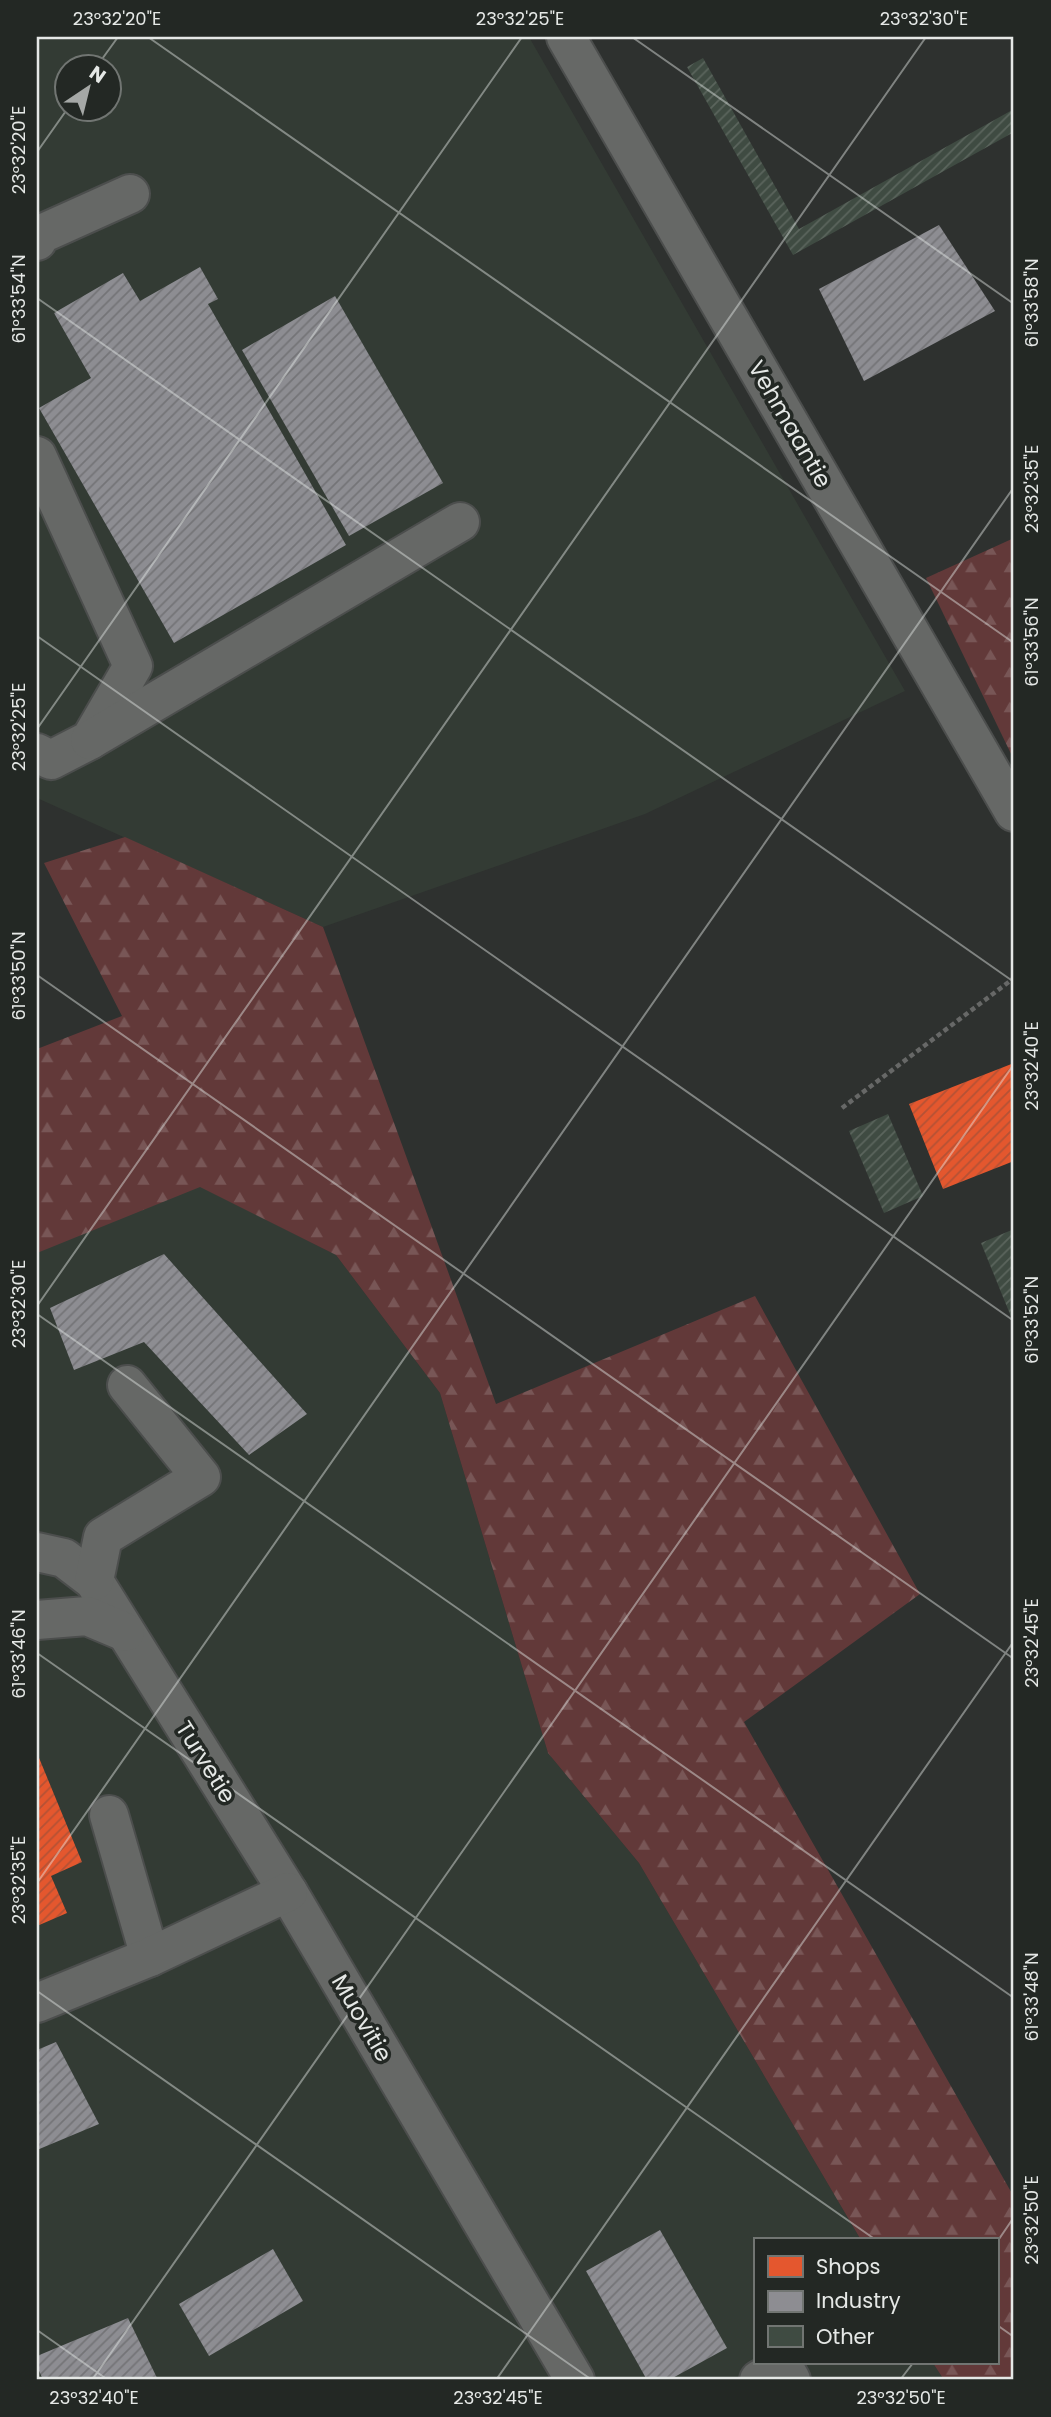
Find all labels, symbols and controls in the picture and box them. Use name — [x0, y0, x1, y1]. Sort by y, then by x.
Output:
text: 23°32'20"E — [73, 6, 161, 31]
text: 23°32'25"E — [476, 6, 564, 31]
text: 23°32'30"E — [880, 6, 968, 31]
north arrow — [52, 52, 122, 122]
text: N — [84, 59, 111, 90]
text: 23°32'20"E — [6, 106, 31, 194]
text: 61°33'54"N — [6, 254, 31, 344]
text: 61°33'58"N — [1019, 258, 1044, 348]
street label: Vehmaantie — [741, 354, 839, 494]
text: 23°32'35"E — [1019, 445, 1044, 533]
text: 61°33'56"N — [1019, 597, 1044, 687]
text: 23°32'25"E — [6, 683, 31, 771]
text: 61°33'50"N — [6, 931, 31, 1021]
text: 23°32'40"E — [1019, 1021, 1044, 1111]
text: 23°32'30"E — [6, 1260, 31, 1348]
text: 61°33'52"N — [1019, 1276, 1044, 1364]
text: 23°32'45"E — [1019, 1598, 1044, 1688]
text: 61°33'46"N — [6, 1609, 31, 1699]
street label: Turvetie — [168, 1715, 244, 1809]
text: 23°32'35"E — [6, 1836, 31, 1924]
text: 61°33'48"N — [1019, 1952, 1044, 2042]
street label: Muovitie — [324, 1968, 400, 2068]
text: 23°32'50"E — [1019, 2175, 1044, 2265]
legend — [754, 2238, 998, 2364]
text: Shops — [816, 2252, 880, 2281]
text: Industry — [816, 2286, 901, 2315]
text: Other — [816, 2322, 875, 2351]
text: 23°32'40"E — [49, 2385, 139, 2410]
text: 23°32'45"E — [453, 2385, 543, 2410]
text: 23°32'50"E — [856, 2385, 946, 2410]

